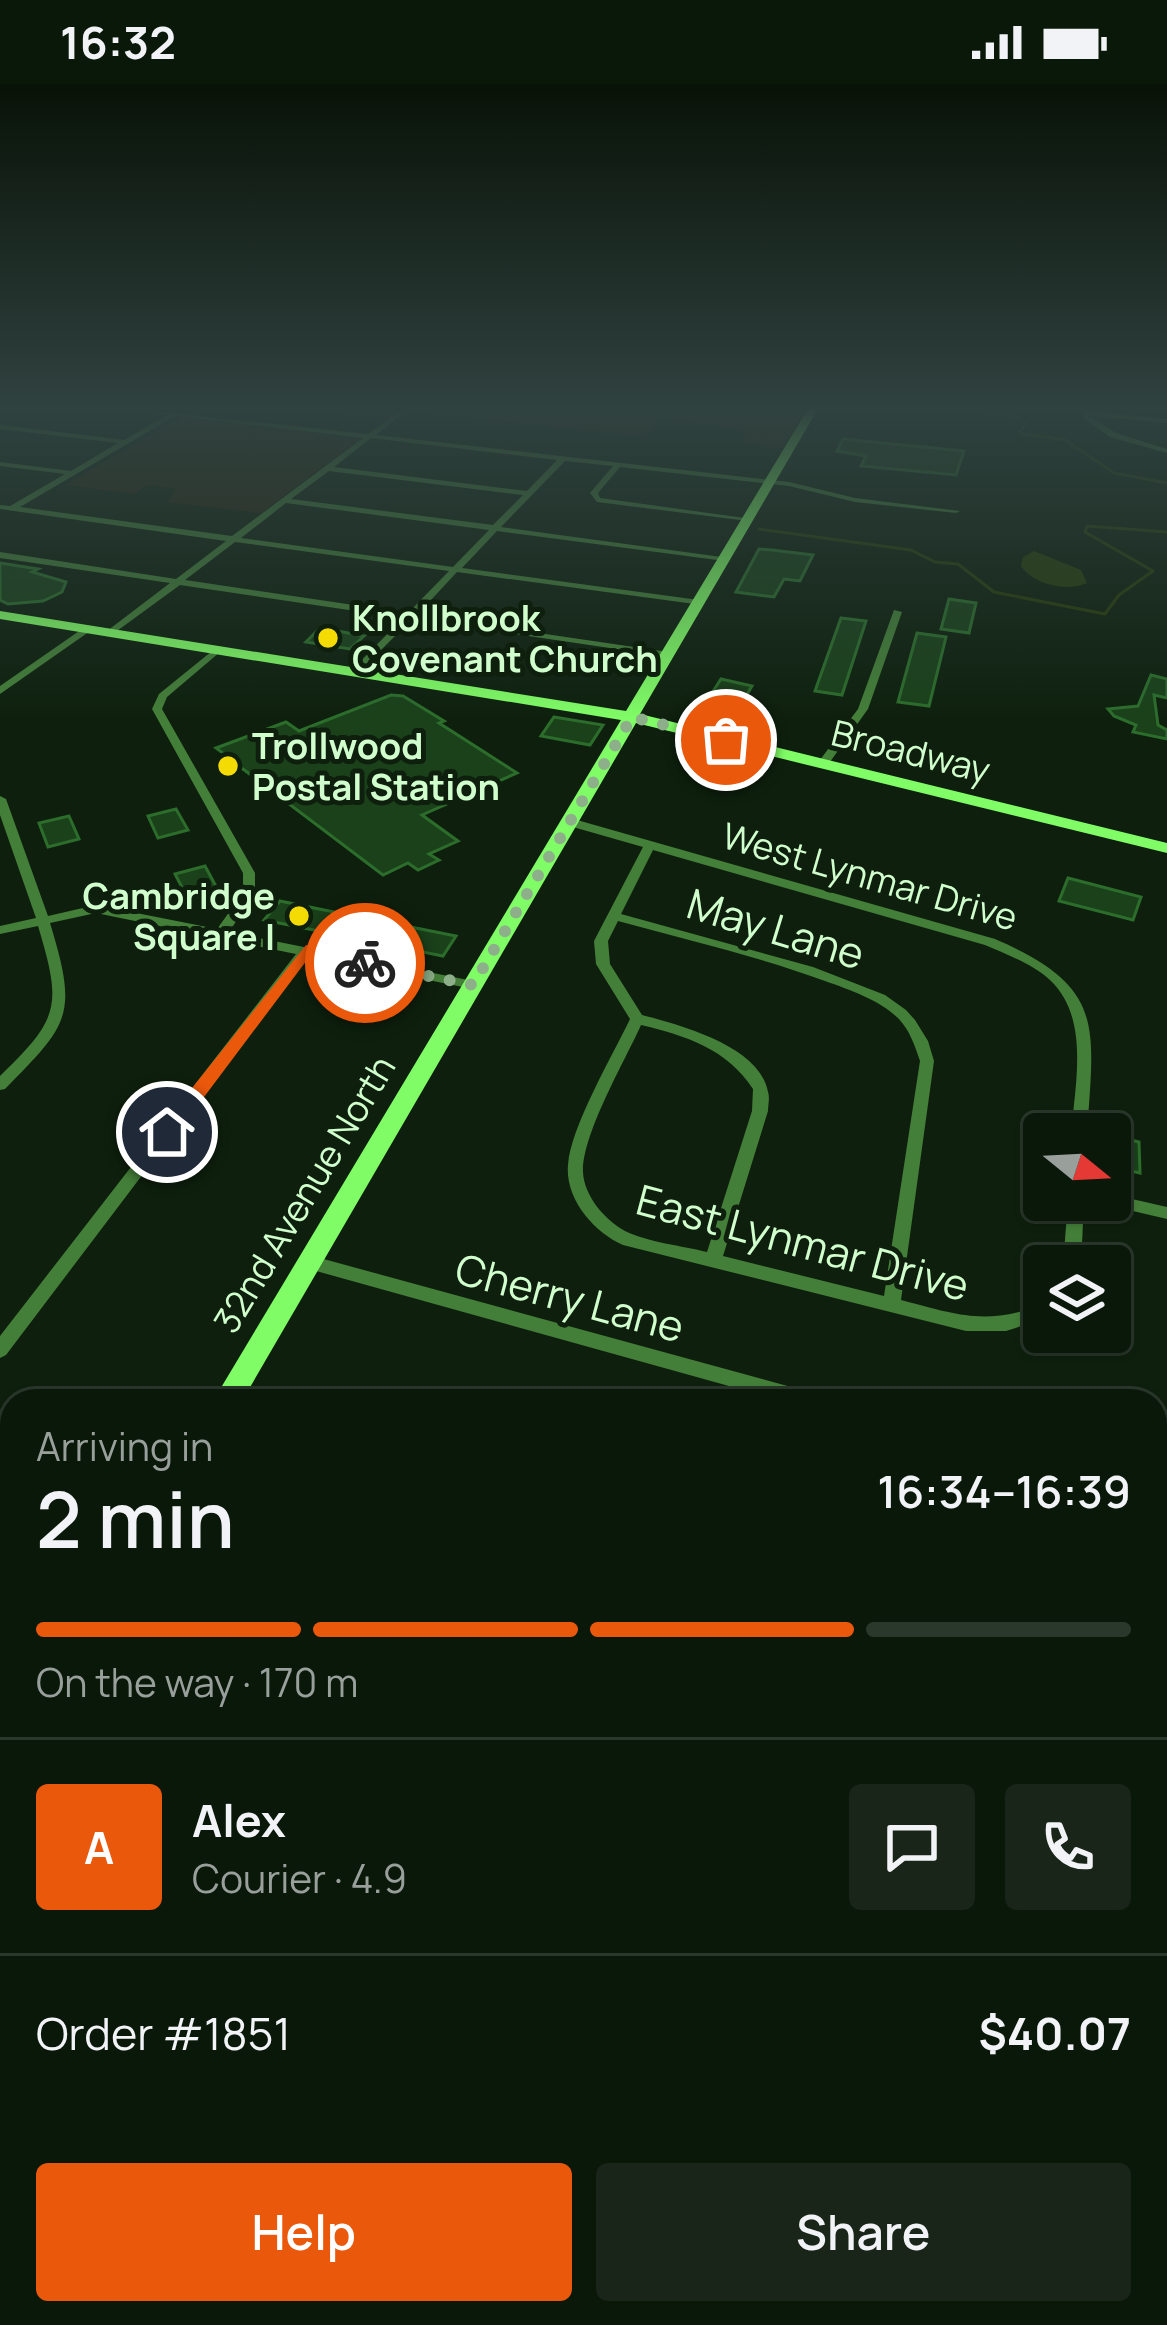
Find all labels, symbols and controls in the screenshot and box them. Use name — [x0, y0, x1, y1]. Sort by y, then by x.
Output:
text: 16:32 — [60, 11, 176, 73]
place label: Knollbrook Covenant Church — [352, 593, 658, 683]
marker: Knollbrook Covenant Church — [315, 625, 341, 651]
pin — [675, 689, 777, 791]
icon: bag — [693, 707, 759, 773]
street label: Broadway — [827, 708, 995, 794]
place label: Trollwood Postal Station — [252, 721, 500, 811]
marker: Trollwood Postal Station — [215, 753, 241, 779]
street label: West Lynmar Drive — [717, 810, 1023, 942]
place label: Cambridge Square I — [83, 871, 275, 961]
street label: May Lane — [680, 874, 872, 982]
marker: Cambridge Square I — [286, 903, 312, 929]
courier — [305, 903, 425, 1023]
icon: bike — [332, 930, 398, 996]
street label: 32nd Avenue North — [202, 1046, 406, 1342]
pin — [116, 1081, 218, 1183]
icon: home — [134, 1099, 200, 1165]
north arrow — [1023, 1113, 1131, 1221]
map controls — [1023, 1113, 1131, 1353]
street label: East Lynmar Drive — [630, 1170, 976, 1314]
street label: Cherry Lane — [449, 1239, 691, 1355]
button: layers — [1023, 1245, 1131, 1353]
text: Arriving in — [36, 1419, 213, 1473]
text: 16:34–16:39 — [877, 1460, 1131, 1522]
text: 2 min — [36, 1465, 235, 1571]
text: On the way · 170 m — [36, 1655, 358, 1709]
button: chat — [849, 1784, 975, 1910]
button: phone — [1005, 1784, 1131, 1910]
text: Alex — [192, 1789, 286, 1851]
text: A — [84, 1816, 114, 1878]
text: Courier · 4.9 — [192, 1851, 407, 1905]
text: Order #1851 — [36, 2002, 291, 2064]
text: $40.07 — [978, 2002, 1131, 2064]
button: Help — [36, 2163, 572, 2301]
button: Share — [596, 2163, 1131, 2301]

